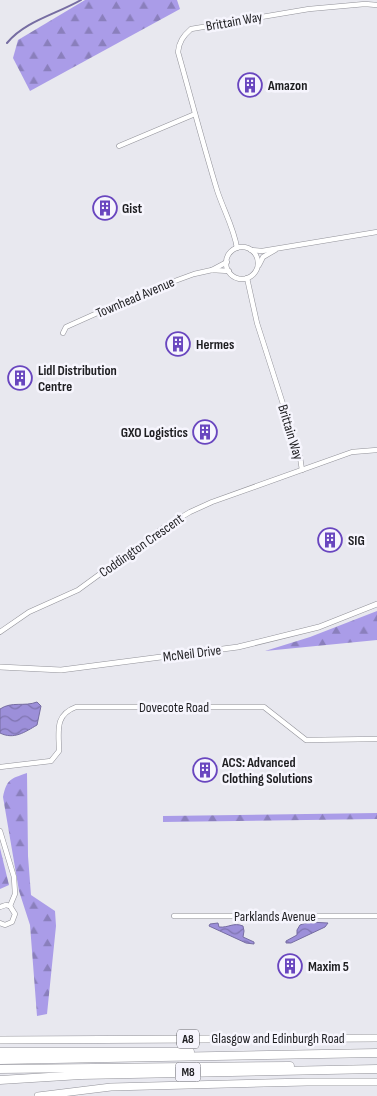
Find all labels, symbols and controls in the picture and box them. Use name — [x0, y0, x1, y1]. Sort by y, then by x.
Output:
street label: Brittain Way — [205, 8, 264, 35]
building icon: Amazon — [237, 72, 263, 98]
place label: Amazon — [267, 77, 307, 94]
building icon: Gist — [92, 195, 118, 221]
place label: Gist — [122, 200, 143, 217]
street label: Townhead Avenue — [93, 273, 177, 322]
building icon: Hermes — [165, 331, 191, 357]
place label: Hermes — [196, 336, 234, 353]
place label: Lidl Distribution Centre — [38, 362, 117, 395]
building icon: Lidl Distribution Centre — [7, 365, 33, 391]
street label: Brittain Way — [274, 402, 307, 462]
building icon: GXO Logistics — [192, 419, 218, 445]
place label: GXO Logistics — [121, 424, 188, 441]
street label: Coddington Crescent — [96, 510, 187, 581]
building icon: SIG — [317, 527, 343, 553]
place label: SIG — [348, 532, 365, 549]
street label: McNeil Drive — [162, 641, 222, 666]
street label: Dovecote Road — [139, 699, 209, 716]
place label: ACS: Advanced Clothing Solutions — [221, 754, 313, 787]
building icon: ACS: Advanced Clothing Solutions — [192, 757, 218, 783]
street label: Parklands Avenue — [234, 908, 316, 925]
building icon: Maxim 5 — [277, 953, 303, 979]
place label: Maxim 5 — [308, 958, 349, 975]
road number: A8 — [177, 1030, 199, 1048]
street label: Glasgow and Edinburgh Road — [211, 1030, 345, 1047]
road number: M8 — [176, 1062, 200, 1082]

